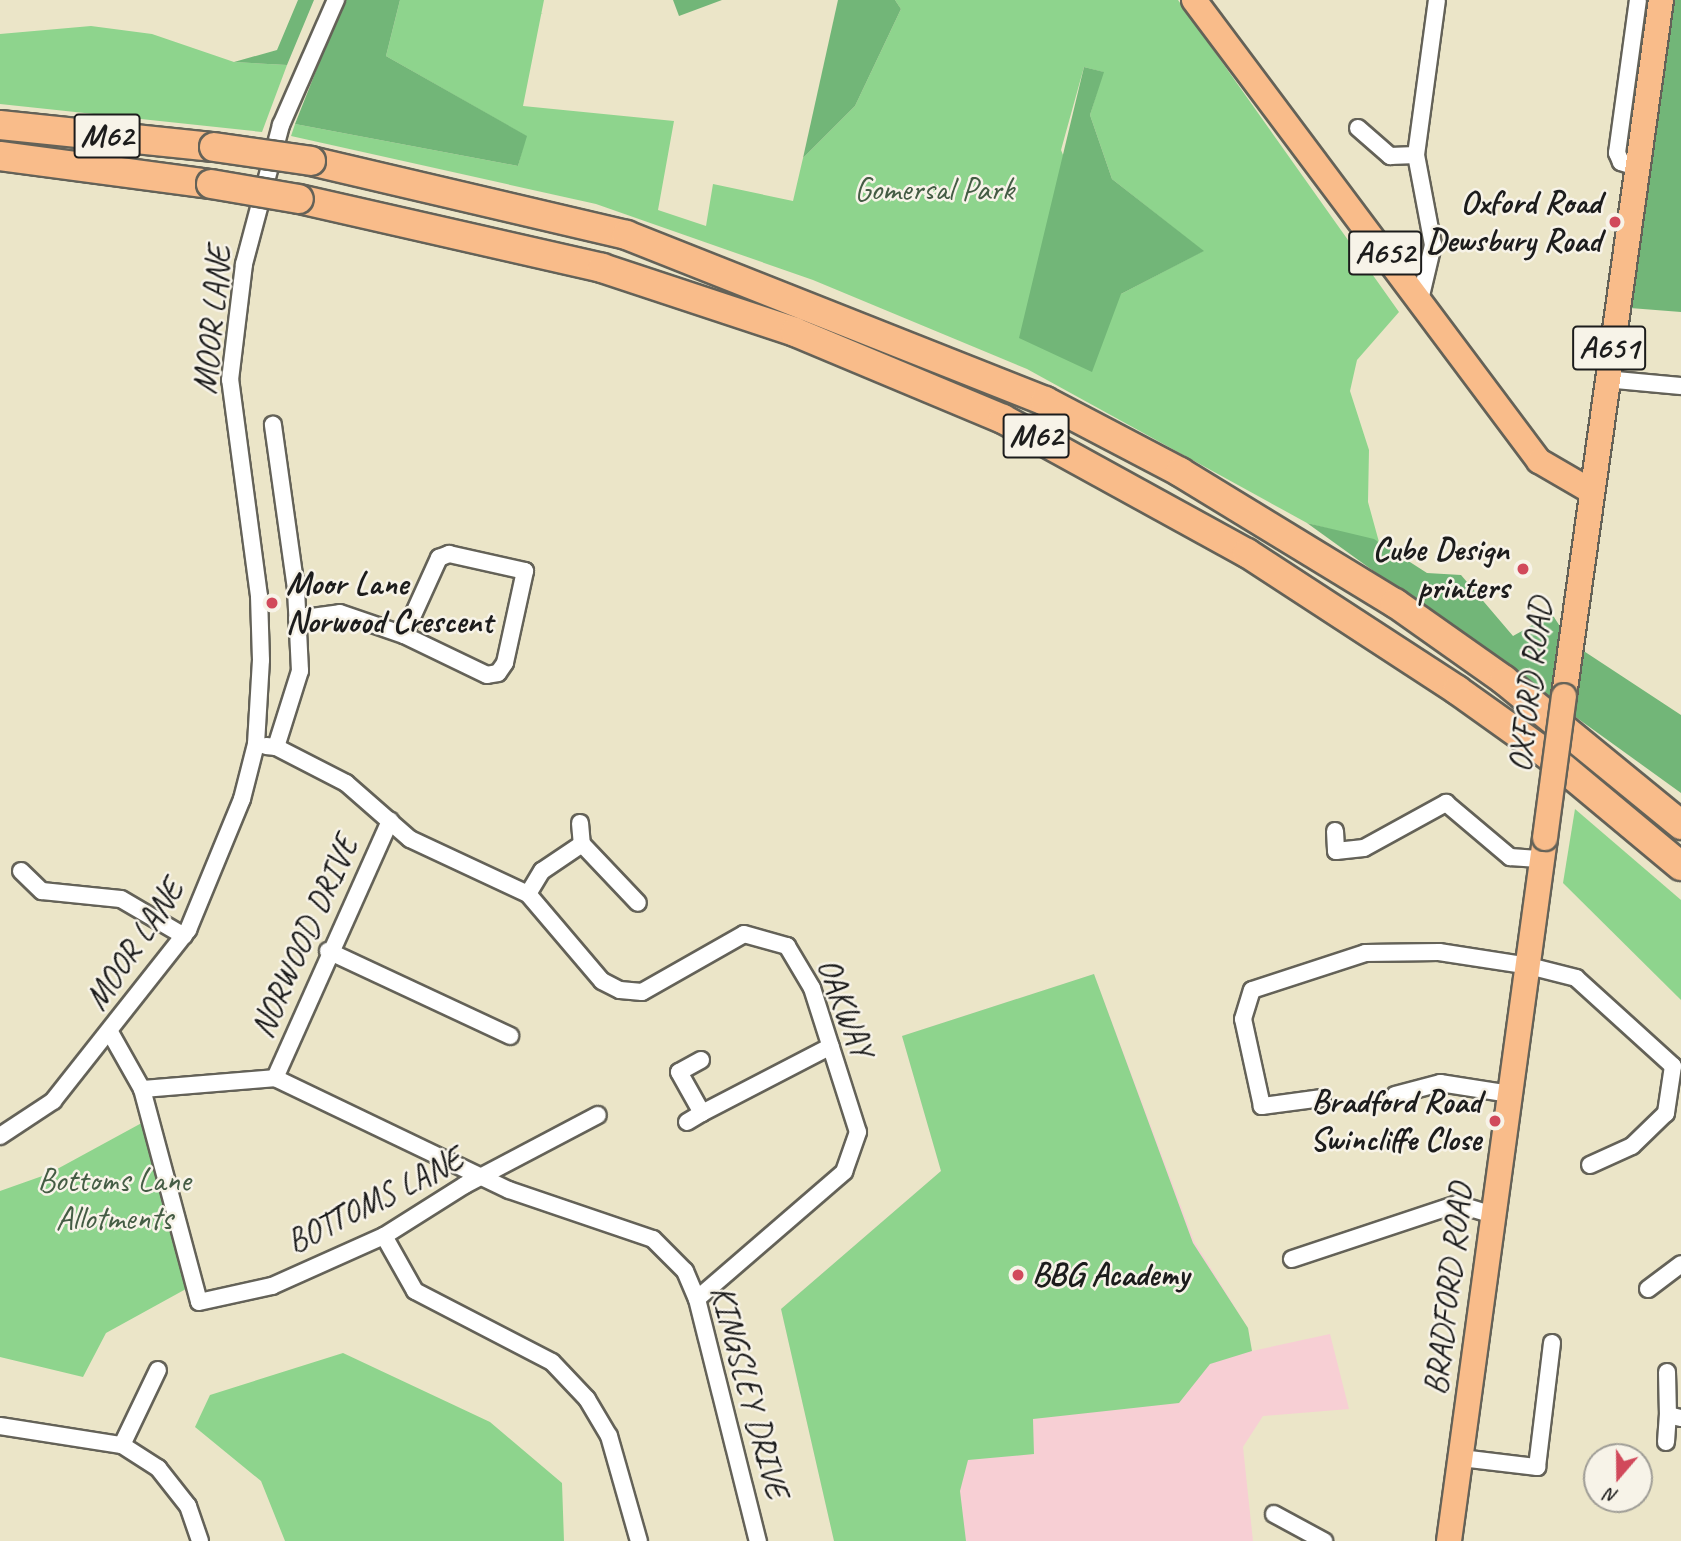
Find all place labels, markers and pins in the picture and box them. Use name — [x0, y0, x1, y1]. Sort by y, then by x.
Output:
place label: Oxford Road Dewsbury Road — [1427, 183, 1601, 261]
marker: Oxford Road Dewsbury Road — [1607, 214, 1623, 230]
place label: Cube Design printers — [1372, 530, 1509, 608]
marker: Cube Design printers — [1515, 561, 1531, 577]
place label: Moor Lane Norwood Crescent — [286, 564, 492, 642]
marker: Moor Lane Norwood Crescent — [264, 595, 280, 611]
place label: Bradford Road Swincliffe Close — [1310, 1082, 1481, 1160]
marker: Bradford Road Swincliffe Close — [1487, 1113, 1503, 1129]
place label: BBG Academy — [1032, 1255, 1189, 1295]
marker: BBG Academy — [1010, 1267, 1026, 1283]

